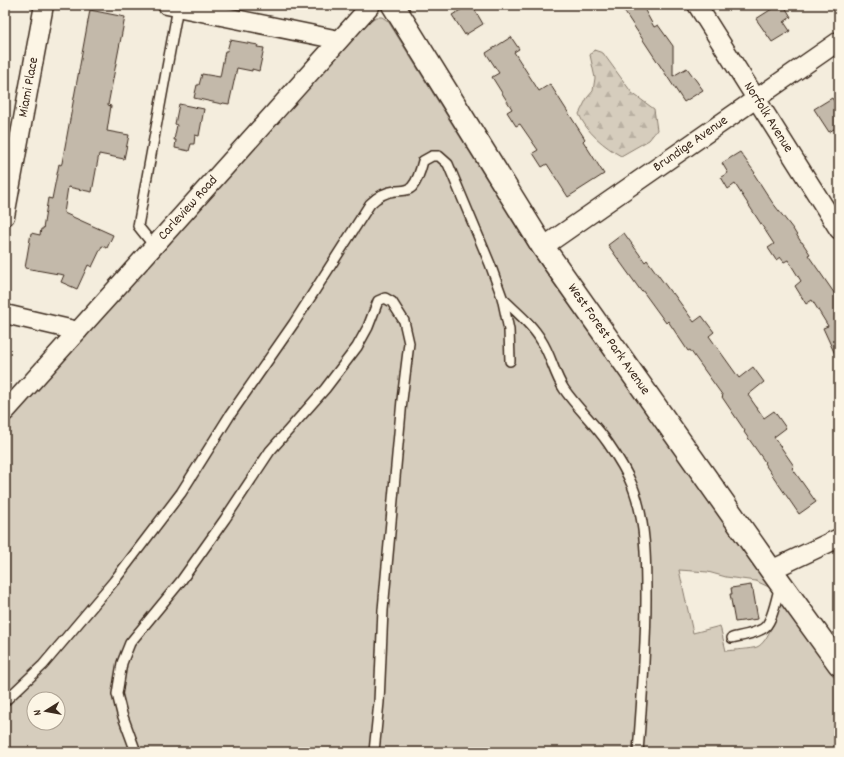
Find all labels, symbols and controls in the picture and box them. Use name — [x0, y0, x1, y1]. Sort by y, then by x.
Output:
street label: Miami Place — [13, 55, 44, 119]
street label: Norfolk Avenue — [738, 78, 798, 157]
street label: Brundige Avenue — [649, 111, 732, 177]
street label: Carleview Road — [154, 171, 223, 245]
street label: West Forest Park Avenue — [562, 280, 655, 399]
north arrow — [26, 691, 66, 731]
text: N — [30, 708, 47, 717]

